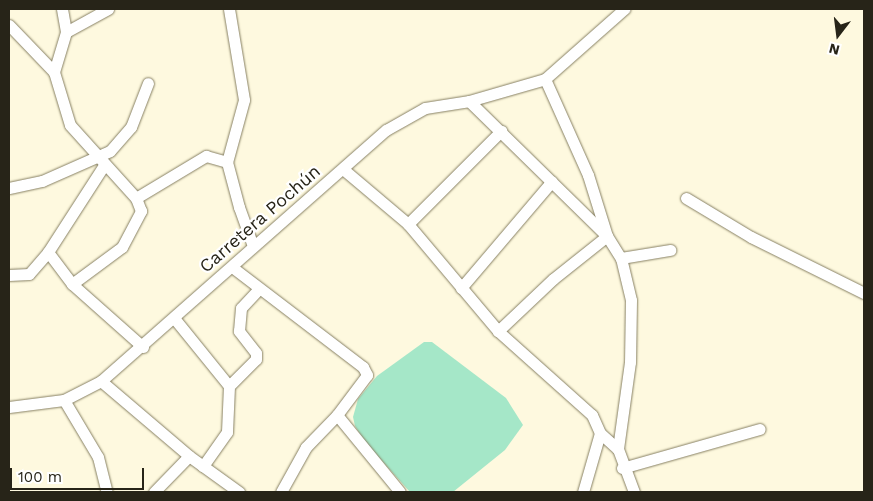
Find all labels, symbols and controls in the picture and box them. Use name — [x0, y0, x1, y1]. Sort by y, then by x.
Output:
north arrow — [813, 10, 863, 60]
text: N — [827, 40, 841, 59]
street label: Carretera Pochún — [195, 161, 325, 277]
scale bar — [12, 458, 146, 490]
text: 100 m — [18, 468, 62, 486]

